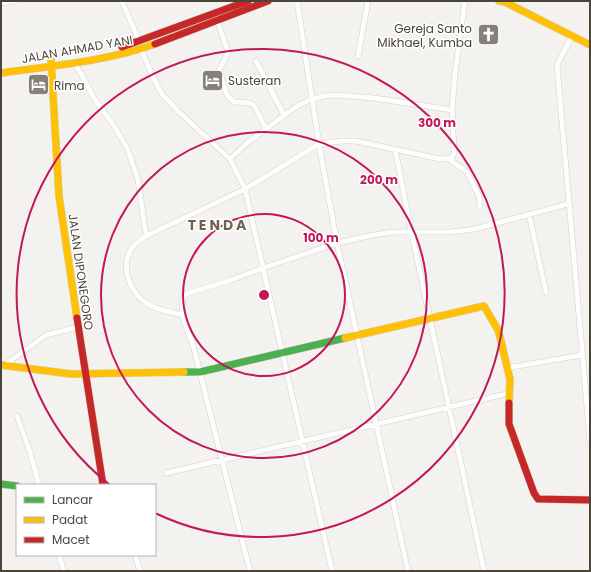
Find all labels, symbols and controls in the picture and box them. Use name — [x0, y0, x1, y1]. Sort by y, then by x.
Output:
place label: Gereja Santo Mikhael, Kumba — [377, 20, 472, 51]
church icon: Gereja Santo Mikhael, Kumba — [475, 22, 501, 48]
street label: JALAN AHMAD YANI — [20, 31, 134, 67]
hotel icon: Susteran — [199, 67, 225, 93]
hotel icon: Rima — [25, 72, 51, 98]
place label: Susteran — [228, 72, 281, 89]
place label: Rima — [54, 77, 85, 94]
text: 300 m — [418, 114, 456, 131]
text: 200 m — [360, 171, 398, 188]
street label: JALAN DIPONEGORO — [64, 213, 98, 331]
district label: T E N D A — [188, 215, 247, 235]
text: 100 m — [303, 229, 339, 246]
centre of rings — [257, 288, 271, 302]
legend — [16, 484, 156, 556]
text: Lancar — [52, 491, 93, 508]
text: Padat — [52, 511, 88, 528]
text: Macet — [52, 531, 90, 548]

